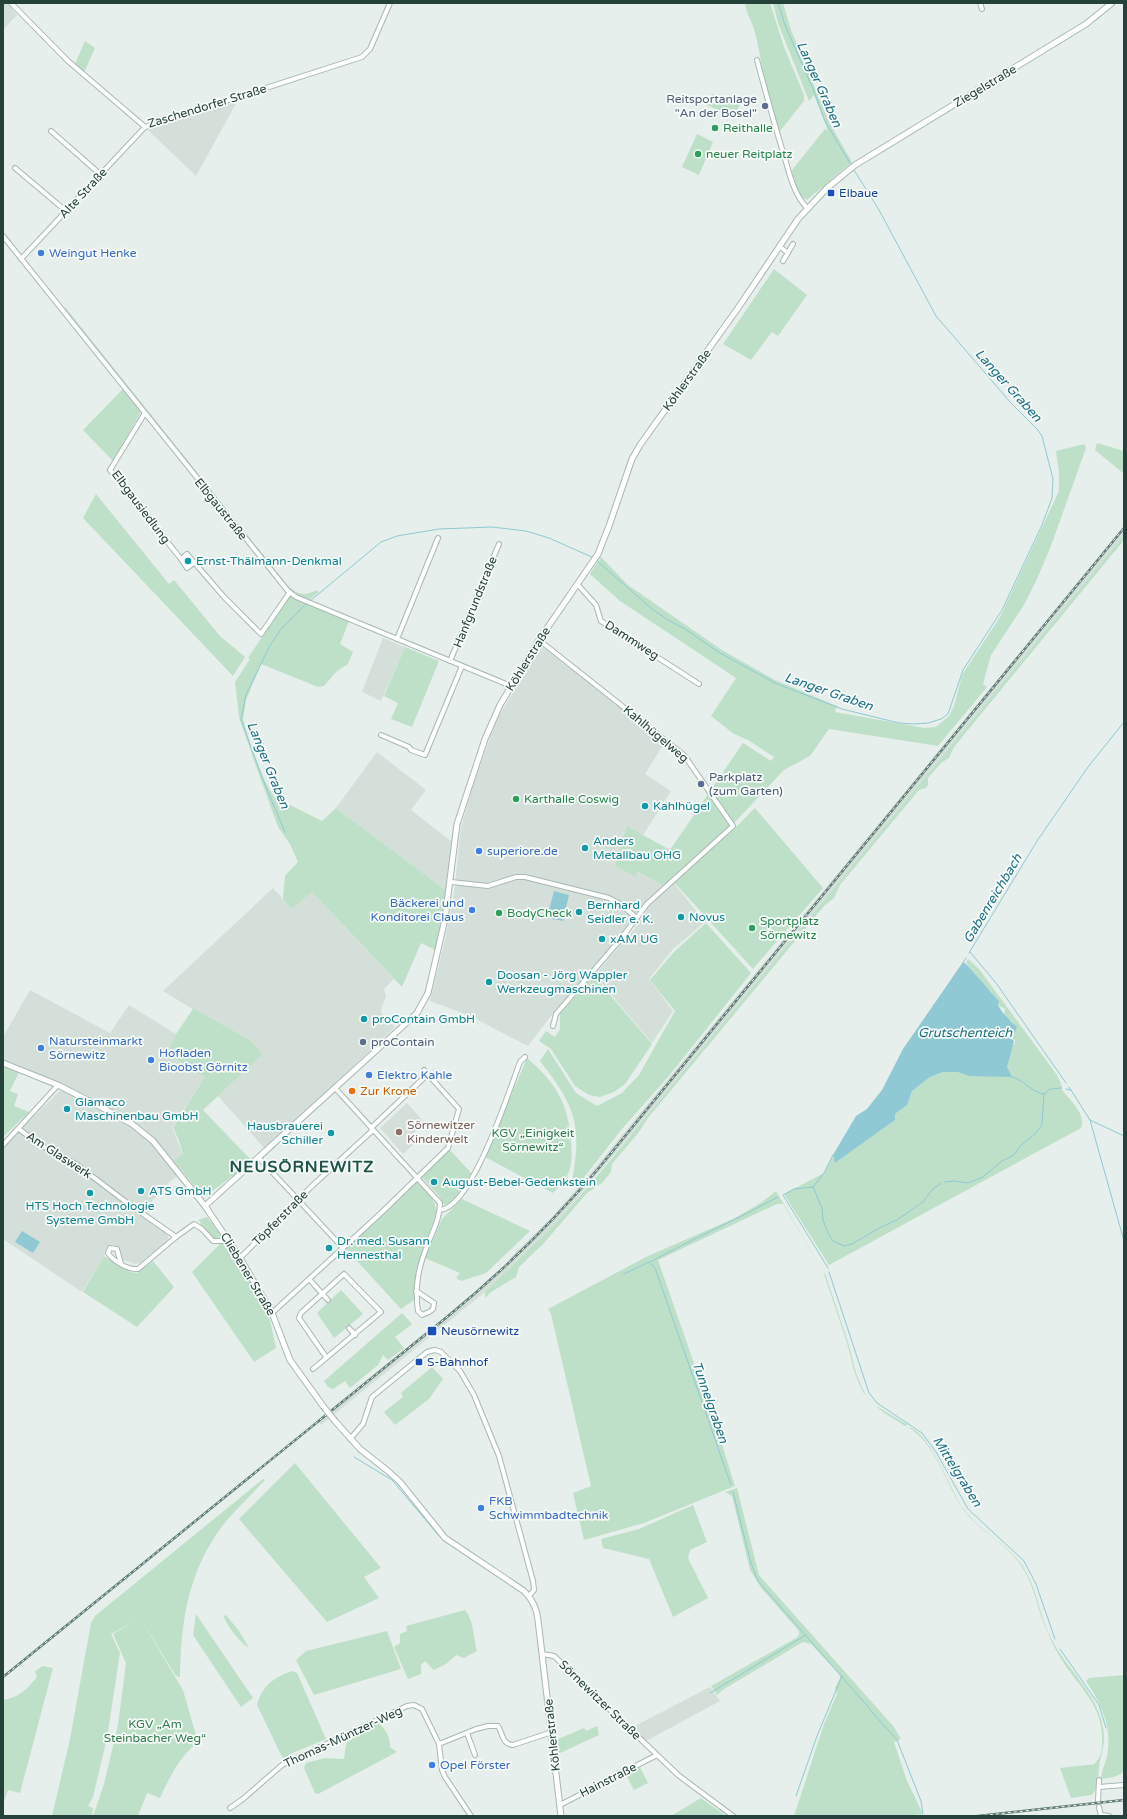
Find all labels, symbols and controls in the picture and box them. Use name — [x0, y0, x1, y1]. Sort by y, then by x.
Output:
water label: Langer Graben — [793, 39, 846, 131]
street label: Ziegelstraße — [951, 62, 1019, 110]
street label: Zaschendorfer Straße — [146, 81, 268, 131]
place label: Reitsportanlage "An der Bosel" — [666, 92, 757, 120]
marker: Reitsportanlage "An der Bosel" — [760, 101, 770, 111]
place label: Reithalle — [723, 121, 773, 135]
marker: Reithalle — [710, 123, 720, 133]
place label: neuer Reitplatz — [706, 147, 793, 161]
marker: neuer Reitplatz — [693, 149, 703, 159]
street label: Alte Straße — [56, 165, 110, 221]
place label: Elbaue — [839, 186, 878, 200]
marker: Elbaue — [826, 188, 836, 198]
place label: Weingut Henke — [49, 246, 137, 260]
marker: Weingut Henke — [36, 248, 46, 258]
street label: Köhlerstraße — [660, 346, 714, 414]
water label: Langer Graben — [971, 346, 1046, 426]
street label: Elbgausiedlung — [109, 468, 173, 546]
street label: Elbgaustraße — [192, 475, 250, 543]
place label: Ernst-Thälmann-Denkmal — [196, 554, 342, 568]
street label: Hanfgrundstraße — [450, 554, 500, 650]
marker: Ernst-Thälmann-Denkmal — [183, 556, 193, 566]
street label: Dammweg — [602, 617, 662, 663]
street label: Köhlerstraße — [503, 624, 553, 694]
water label: Langer Graben — [782, 669, 876, 715]
street label: Kahlhügelweg — [621, 703, 691, 765]
water label: Langer Graben — [243, 720, 293, 812]
place label: Parkplatz (zum Garten) — [709, 770, 783, 798]
marker: Parkplatz (zum Garten) — [696, 779, 706, 789]
place label: Karthalle Coswig — [524, 792, 619, 806]
marker: Karthalle Coswig — [511, 794, 521, 804]
place label: Kahlhügel — [653, 799, 710, 813]
marker: Kahlhügel — [640, 801, 650, 811]
place label: Anders Metallbau OHG — [593, 834, 681, 862]
marker: Anders Metallbau OHG — [580, 843, 590, 853]
place label: superiore.de — [487, 844, 558, 858]
marker: superiore.de — [474, 846, 484, 856]
water label: Gabenreichbach — [960, 850, 1026, 946]
place label: Bäckerei und Konditorei Claus — [371, 896, 464, 924]
place label: Bernhard Seidler e. K. — [587, 898, 653, 926]
marker: Bäckerei und Konditorei Claus — [467, 905, 477, 915]
place label: BodyCheck — [507, 906, 572, 920]
marker: Bernhard Seidler e. K. — [574, 907, 584, 917]
marker: BodyCheck — [494, 908, 504, 918]
place label: Novus — [689, 910, 725, 924]
marker: Novus — [676, 912, 686, 922]
place label: Sportplatz Sörnewitz — [760, 914, 819, 942]
marker: Sportplatz Sörnewitz — [747, 923, 757, 933]
place label: xAM UG — [610, 932, 658, 946]
marker: xAM UG — [597, 934, 607, 944]
place label: Doosan - Jörg Wappler Werkzeugmaschinen — [497, 968, 628, 996]
marker: Doosan - Jörg Wappler Werkzeugmaschinen — [484, 977, 494, 987]
place label: proContain GmbH — [372, 1012, 475, 1026]
marker: proContain GmbH — [359, 1014, 369, 1024]
water label: Grutschenteich — [918, 1025, 1013, 1041]
place label: Natursteinmarkt Sörnewitz — [49, 1034, 143, 1062]
place label: proContain — [371, 1035, 434, 1049]
marker: proContain — [358, 1037, 368, 1047]
marker: Natursteinmarkt Sörnewitz — [36, 1043, 46, 1053]
place label: Hofladen Bioobst Görnitz — [159, 1046, 248, 1074]
marker: Hofladen Bioobst Görnitz — [146, 1055, 156, 1065]
place label: Elektro Kahle — [377, 1068, 452, 1082]
marker: Elektro Kahle — [364, 1070, 374, 1080]
place label: Zur Krone — [360, 1084, 417, 1098]
marker: Zur Krone — [347, 1086, 357, 1096]
place label: Glamaco Maschinenbau GmbH — [75, 1095, 198, 1123]
marker: Glamaco Maschinenbau GmbH — [62, 1104, 72, 1114]
place label: Sörnewitzer Kinderwelt — [407, 1118, 475, 1146]
place label: Hausbrauerei Schiller — [247, 1119, 323, 1147]
park label: KGV „Einigkeit Sörnewitz“ — [492, 1126, 575, 1154]
marker: Sörnewitzer Kinderwelt — [394, 1127, 404, 1137]
marker: Hausbrauerei Schiller — [326, 1128, 336, 1138]
street label: Am Glaswerk — [24, 1129, 95, 1182]
district label: NEUSÖRNEWITZ — [229, 1157, 375, 1177]
place label: August-Bebel-Gedenkstein — [442, 1175, 596, 1189]
marker: August-Bebel-Gedenkstein — [429, 1177, 439, 1187]
place label: ATS GmbH — [149, 1184, 212, 1198]
marker: ATS GmbH — [136, 1186, 146, 1196]
street label: Töpferstraße — [249, 1187, 311, 1249]
marker: HTS Hoch Technologie Systeme GmbH — [85, 1188, 95, 1198]
place label: HTS Hoch Technologie Systeme GmbH — [25, 1199, 155, 1227]
street label: Cliebener Straße — [218, 1230, 278, 1318]
place label: Dr. med. Susann Hennesthal — [337, 1234, 430, 1262]
marker: Dr. med. Susann Hennesthal — [324, 1243, 334, 1253]
place label: Neusörnewitz — [441, 1324, 519, 1338]
marker: Neusörnewitz — [426, 1325, 438, 1337]
place label: S-Bahnhof — [427, 1355, 489, 1369]
marker: S-Bahnhof — [414, 1357, 424, 1367]
water label: Tunnelgraben — [689, 1359, 732, 1446]
water label: Mittelgraben — [929, 1433, 986, 1511]
place label: FKB Schwimmbadtechnik — [489, 1494, 609, 1522]
marker: FKB Schwimmbadtechnik — [476, 1503, 486, 1513]
street label: Sörnewitzer Straße — [556, 1657, 644, 1743]
street label: Köhlerstraße — [541, 1698, 563, 1772]
street label: Thomas-Müntzer-Weg — [282, 1703, 404, 1771]
park label: KGV „Am Steinbacher Weg“ — [104, 1717, 206, 1745]
place label: Opel Förster — [440, 1758, 511, 1772]
marker: Opel Förster — [427, 1760, 437, 1770]
street label: Hainstraße — [577, 1760, 639, 1800]

